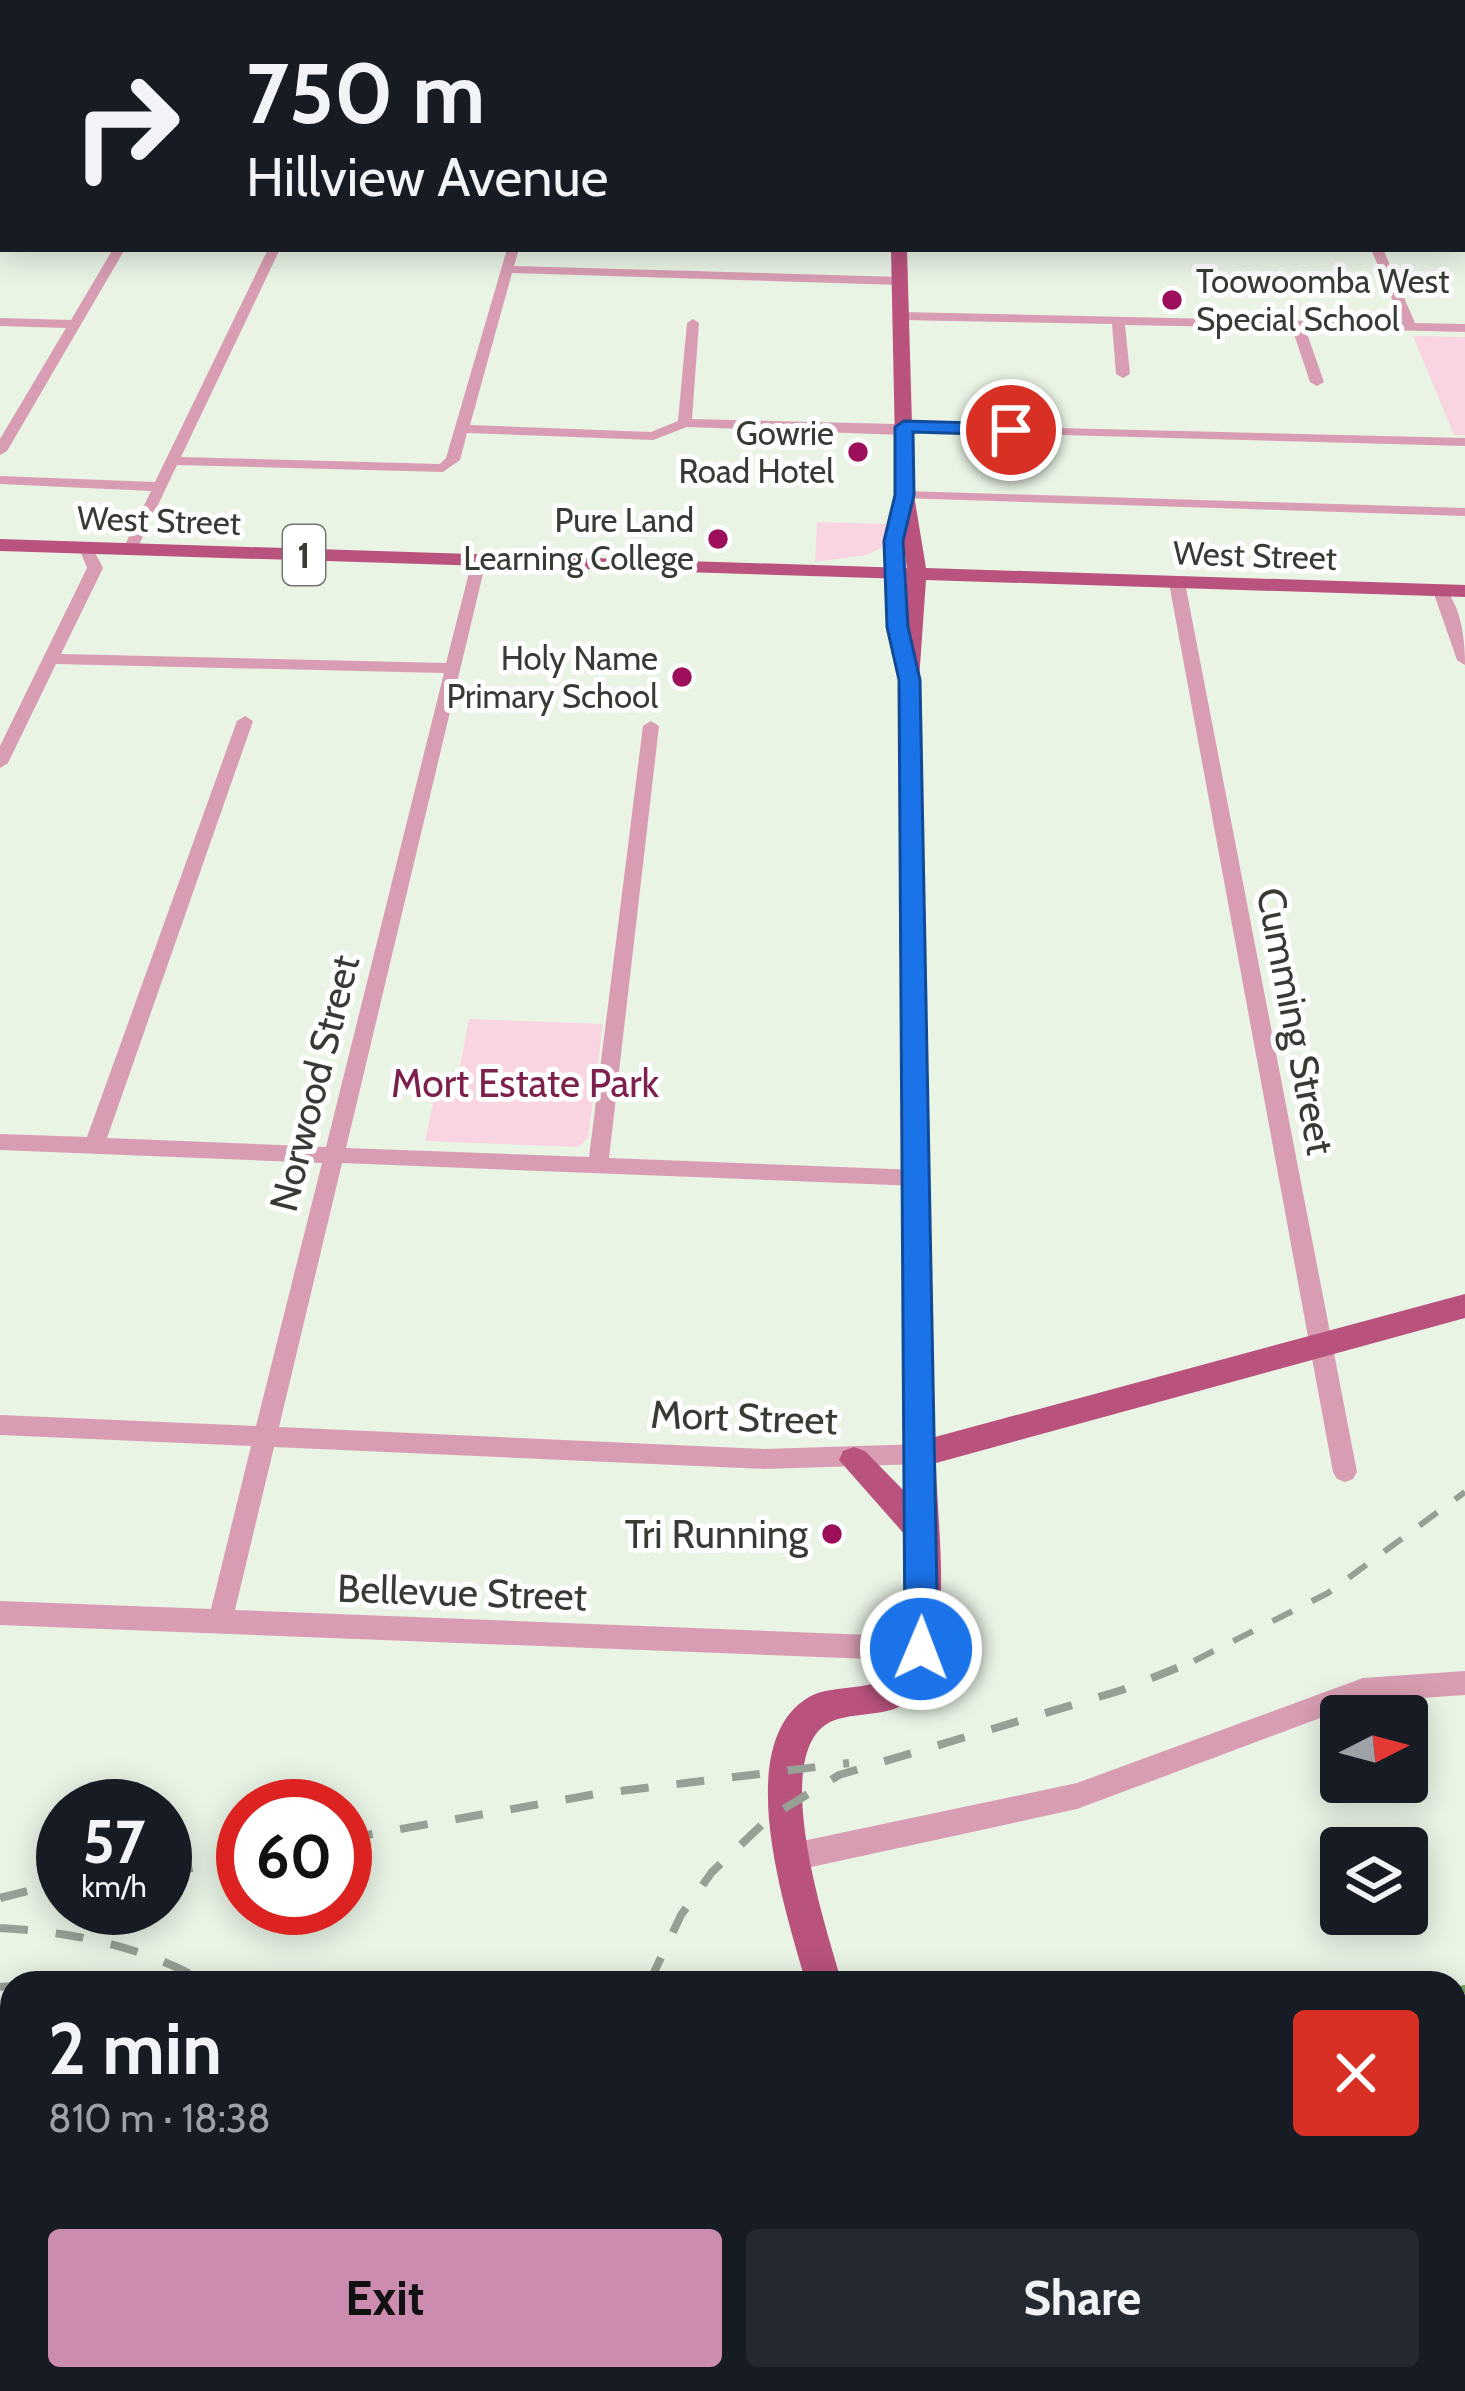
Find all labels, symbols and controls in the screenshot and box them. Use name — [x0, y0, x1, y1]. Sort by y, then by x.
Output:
text: 750 m — [246, 42, 485, 144]
icon: right — [48, 48, 204, 204]
text: Hillview Avenue — [246, 144, 608, 210]
place label: Toowoomba West Special School — [1196, 261, 1449, 339]
marker: Toowoomba West Special School — [1159, 287, 1185, 313]
pin — [960, 379, 1062, 481]
icon: arrive — [978, 397, 1044, 463]
place label: Gowrie Road Hotel — [679, 413, 834, 491]
marker: Gowrie Road Hotel — [845, 439, 871, 465]
street label: West Street — [76, 497, 242, 543]
place label: Pure Land Learning College — [463, 500, 694, 578]
road number: 1 — [283, 525, 325, 585]
marker: Pure Land Learning College — [705, 526, 731, 552]
street label: West Street — [1172, 532, 1338, 578]
place label: Holy Name Primary School — [446, 638, 658, 716]
marker: Holy Name Primary School — [669, 664, 695, 690]
street label: Cumming Street — [1247, 884, 1345, 1158]
street label: Norwood Street — [259, 950, 369, 1216]
park label: Mort Estate Park — [391, 1059, 659, 1107]
street label: Mort Street — [650, 1390, 838, 1444]
place label: Tri Running — [625, 1510, 809, 1558]
marker: Tri Running — [819, 1521, 845, 1547]
street label: Bellevue Street — [336, 1564, 588, 1620]
position arrow — [858, 1586, 984, 1712]
north arrow — [1320, 1695, 1428, 1803]
map controls — [1320, 1695, 1428, 1935]
speed limit sign: 60 — [216, 1779, 372, 1935]
text: 57 — [83, 1805, 145, 1878]
button: layers — [1320, 1827, 1428, 1935]
text: km/h — [81, 1868, 147, 1905]
text: 2 min — [48, 2005, 222, 2092]
button: close — [1293, 2010, 1419, 2136]
text: 810 m · 18:38 — [48, 2094, 271, 2142]
button: Exit — [48, 2229, 722, 2367]
button: Share — [746, 2229, 1419, 2367]

